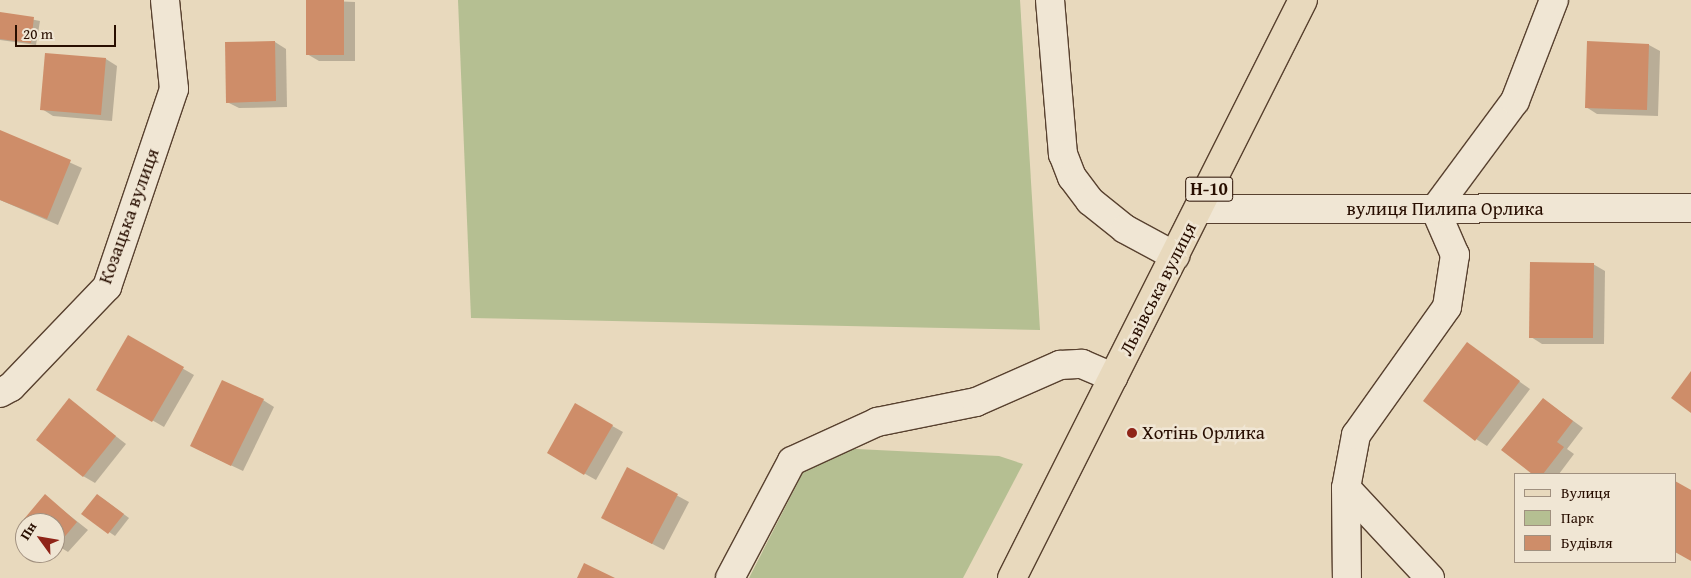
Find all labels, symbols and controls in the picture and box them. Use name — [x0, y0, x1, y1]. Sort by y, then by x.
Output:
scale bar — [18, 15, 119, 47]
text: 20 m — [23, 23, 53, 44]
street label: Козацька вулиця — [94, 145, 164, 287]
road number: Н-10 — [1184, 173, 1234, 204]
street label: вулиця Пилипа Орлика — [1346, 198, 1544, 220]
street label: Львівська вулиця — [1115, 219, 1201, 359]
place label: Хотінь Орлика — [1142, 422, 1265, 444]
marker: Хотінь Орлика — [1126, 427, 1138, 439]
legend — [1514, 473, 1676, 563]
text: Вулиця — [1561, 482, 1610, 503]
text: Парк — [1561, 507, 1594, 528]
north arrow — [15, 513, 65, 563]
text: Пн — [15, 518, 41, 544]
text: Будівля — [1561, 532, 1613, 553]

